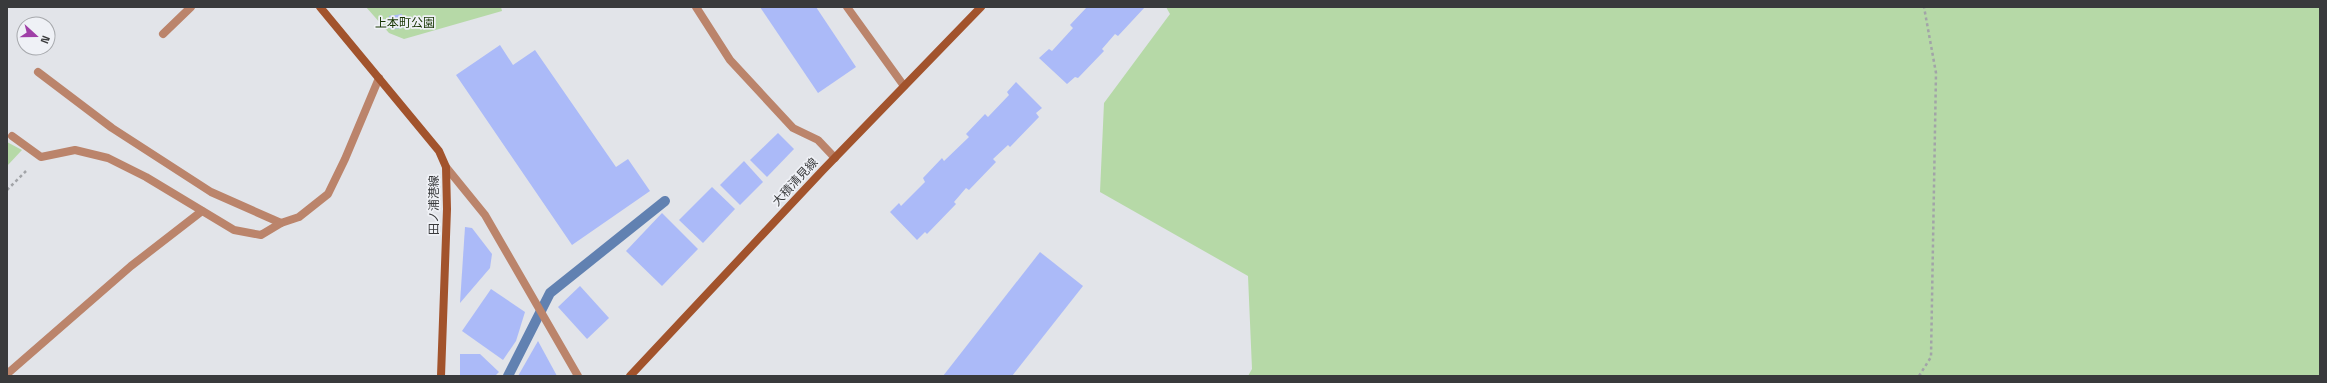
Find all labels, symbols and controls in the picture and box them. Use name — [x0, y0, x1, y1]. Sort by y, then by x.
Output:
park label: 上本町公園 — [375, 15, 435, 31]
north arrow — [16, 16, 56, 56]
text: N — [37, 34, 53, 46]
street label: 大積清見線 — [769, 155, 821, 209]
street label: 田ノ浦港線 — [426, 175, 442, 235]

